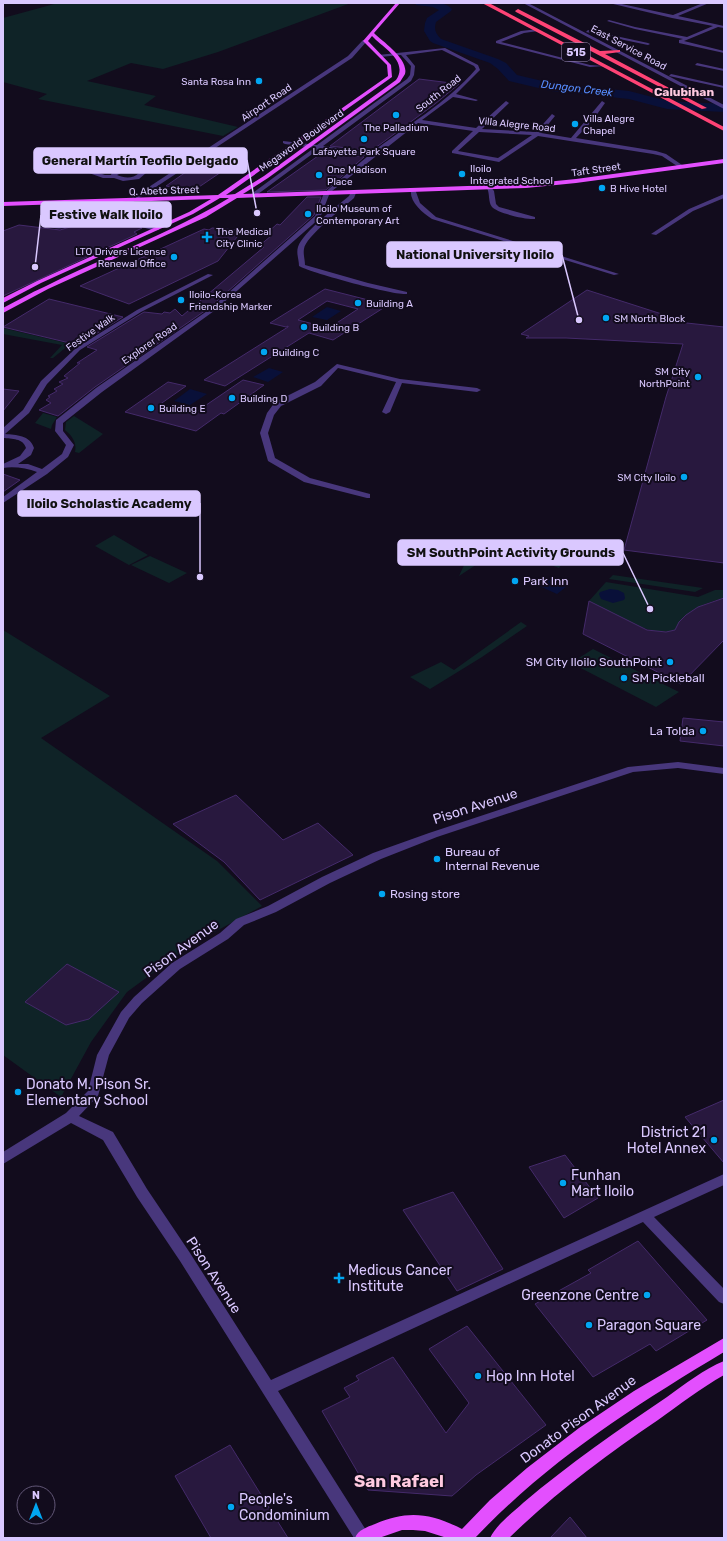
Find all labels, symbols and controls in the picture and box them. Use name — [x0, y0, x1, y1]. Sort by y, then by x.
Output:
street label: East Service Road — [589, 23, 668, 73]
road number: 515 — [562, 43, 590, 61]
street label: South Road — [414, 72, 464, 115]
place label: Santa Rosa Inn — [181, 76, 251, 88]
marker: Santa Rosa Inn — [254, 76, 264, 86]
water label: Dungon Creek — [540, 78, 614, 99]
street label: Airport Road — [239, 81, 294, 124]
district label: Calubihan — [654, 85, 714, 99]
street label: Megaworld Boulevard — [257, 107, 346, 174]
marker: The Palladium — [391, 110, 401, 120]
place label: Villa Alegre Chapel — [583, 113, 635, 137]
street label: Villa Alegre Road — [478, 115, 556, 135]
marker: Villa Alegre Chapel — [570, 119, 580, 129]
place label: The Palladium — [363, 122, 429, 134]
marker: Lafayette Park Square — [359, 134, 369, 144]
place label: Lafayette Park Square — [312, 146, 416, 158]
callout: General Martín Teofilo Delgado — [34, 148, 247, 173]
text: General Martín Teofilo Delgado — [42, 153, 238, 168]
street label: Taft Street — [571, 161, 622, 179]
place label: Iloilo Integrated School — [470, 163, 553, 187]
place label: One Madison Place — [327, 164, 387, 188]
marker: Iloilo Integrated School — [457, 169, 467, 179]
marker: One Madison Place — [314, 170, 324, 180]
marker: B Hive Hotel — [597, 183, 607, 193]
place label: B Hive Hotel — [610, 183, 667, 195]
street label: Q. Abeto Street — [129, 184, 200, 198]
callout: Festive Walk Iloilo — [41, 202, 171, 227]
place label: Iloilo Museum of Contemporary Art — [316, 203, 399, 227]
text: Festive Walk Iloilo — [49, 207, 163, 222]
marker: Iloilo Museum of Contemporary Art — [303, 209, 313, 219]
place label: The Medical City Clinic — [216, 226, 271, 250]
marker: The Medical City Clinic — [201, 231, 213, 243]
callout: National University Iloilo — [387, 242, 562, 267]
place label: LTO Drivers License Renewal Office — [75, 246, 166, 270]
text: National University Iloilo — [396, 247, 554, 262]
marker: LTO Drivers License Renewal Office — [169, 252, 179, 262]
place label: Iloilo-Korea Friendship Marker — [189, 289, 272, 313]
marker: Iloilo-Korea Friendship Marker — [176, 295, 186, 305]
marker: Building A — [353, 298, 363, 308]
place label: Building A — [366, 298, 413, 310]
street label: Festive Walk — [64, 311, 118, 354]
marker: SM North Block — [601, 313, 611, 323]
place label: SM North Block — [614, 313, 686, 325]
street label: Explorer Road — [120, 320, 180, 367]
marker: Building B — [299, 322, 309, 332]
place label: Building B — [312, 322, 359, 334]
marker: Building C — [259, 347, 269, 357]
place label: Building C — [272, 347, 319, 359]
place label: SM City NorthPoint — [639, 366, 690, 390]
marker: SM City NorthPoint — [693, 372, 703, 382]
marker: Building D — [227, 393, 237, 403]
place label: Building D — [240, 393, 287, 405]
marker: Building E — [146, 403, 156, 413]
place label: Building E — [159, 403, 205, 415]
place label: SM City Iloilo — [617, 472, 676, 484]
marker: SM City Iloilo — [679, 472, 689, 482]
callout: Iloilo Scholastic Academy — [18, 491, 200, 516]
text: Iloilo Scholastic Academy — [26, 496, 192, 511]
callout: SM SouthPoint Activity Grounds — [398, 540, 623, 565]
text: SM SouthPoint Activity Grounds — [407, 545, 615, 560]
place label: Park Inn — [523, 574, 569, 588]
marker: Park Inn — [510, 576, 520, 586]
place label: SM City Iloilo SouthPoint — [526, 655, 662, 669]
marker: SM City Iloilo SouthPoint — [665, 657, 675, 667]
place label: SM Pickleball — [632, 671, 705, 685]
marker: SM Pickleball — [619, 673, 629, 683]
place label: La Tolda — [650, 724, 695, 738]
marker: La Tolda — [698, 726, 708, 736]
street label: Pison Avenue — [431, 785, 520, 828]
place label: Bureau of Internal Revenue — [445, 845, 540, 873]
marker: Bureau of Internal Revenue — [432, 854, 442, 864]
place label: Rosing store — [390, 887, 460, 901]
marker: Rosing store — [377, 889, 387, 899]
street label: Pison Avenue — [141, 916, 222, 981]
place label: Donato M. Pison Sr. Elementary School — [26, 1076, 151, 1109]
marker: Donato M. Pison Sr. Elementary School — [13, 1087, 23, 1097]
place label: District 21 Hotel Annex — [627, 1124, 706, 1157]
marker: District 21 Hotel Annex — [709, 1135, 719, 1145]
place label: Funhan Mart Iloilo — [571, 1167, 634, 1200]
marker: Funhan Mart Iloilo — [558, 1178, 568, 1188]
street label: Pison Avenue — [182, 1234, 245, 1317]
place label: Medicus Cancer Institute — [348, 1262, 453, 1295]
marker: Medicus Cancer Institute — [333, 1272, 345, 1284]
place label: Greenzone Centre — [521, 1287, 639, 1304]
marker: Greenzone Centre — [642, 1290, 652, 1300]
place label: Paragon Square — [597, 1317, 701, 1334]
marker: Paragon Square — [584, 1320, 594, 1330]
place label: Hop Inn Hotel — [486, 1368, 575, 1385]
marker: Hop Inn Hotel — [473, 1371, 483, 1381]
street label: Donato Pison Avenue — [517, 1372, 640, 1467]
district label: San Rafael — [354, 1471, 444, 1491]
north arrow — [16, 1485, 56, 1525]
text: N — [32, 1489, 40, 1502]
place label: People's Condominium — [239, 1491, 330, 1524]
marker: People's Condominium — [226, 1502, 236, 1512]

